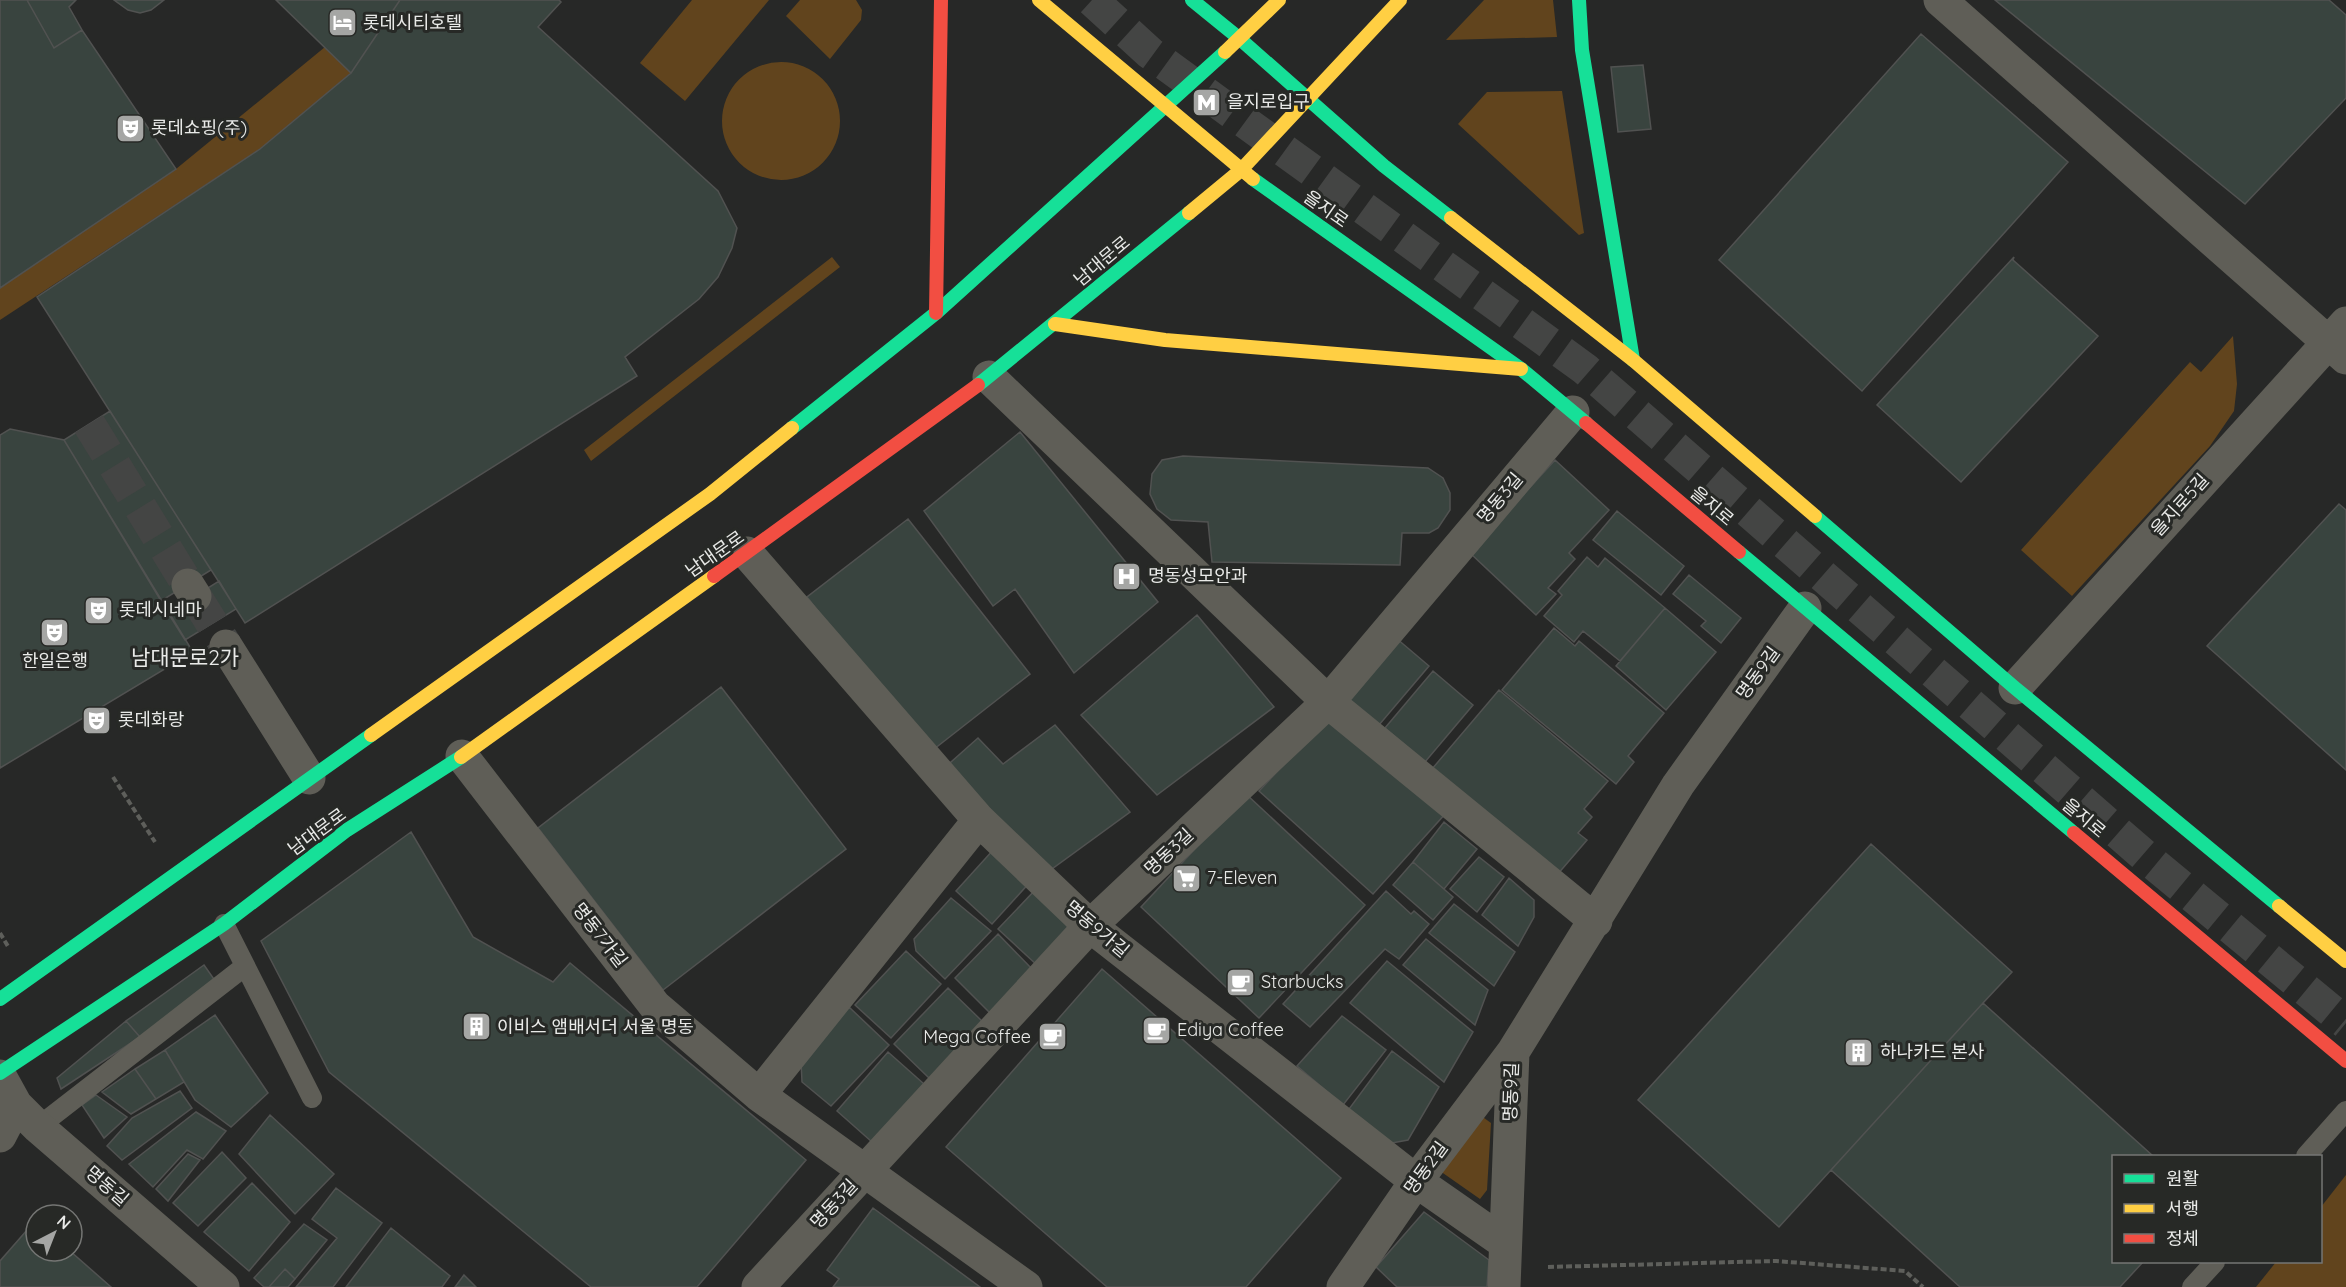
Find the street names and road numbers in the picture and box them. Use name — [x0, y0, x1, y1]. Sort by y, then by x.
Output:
street label: 을지로 — [1299, 185, 1353, 232]
street label: 남대문로 — [1069, 231, 1134, 291]
street label: 명동3길 — [1472, 468, 1527, 528]
street label: 을지로5길 — [2146, 469, 2214, 541]
street label: 을지로 — [1686, 481, 1739, 530]
street label: 남대문로 — [681, 525, 748, 582]
street label: 명동9길 — [1731, 642, 1784, 704]
street label: 을지로 — [2058, 793, 2111, 842]
street label: 남대문로 — [283, 803, 350, 860]
street label: 명동3길 — [1139, 823, 1198, 880]
street label: 명동9가길 — [1061, 895, 1134, 962]
street label: 명동7가길 — [568, 898, 633, 972]
street label: 명동9길 — [1498, 1062, 1523, 1122]
street label: 명동2길 — [1399, 1137, 1452, 1199]
street label: 명동길 — [81, 1161, 134, 1211]
street label: 명동3길 — [805, 1174, 862, 1233]

